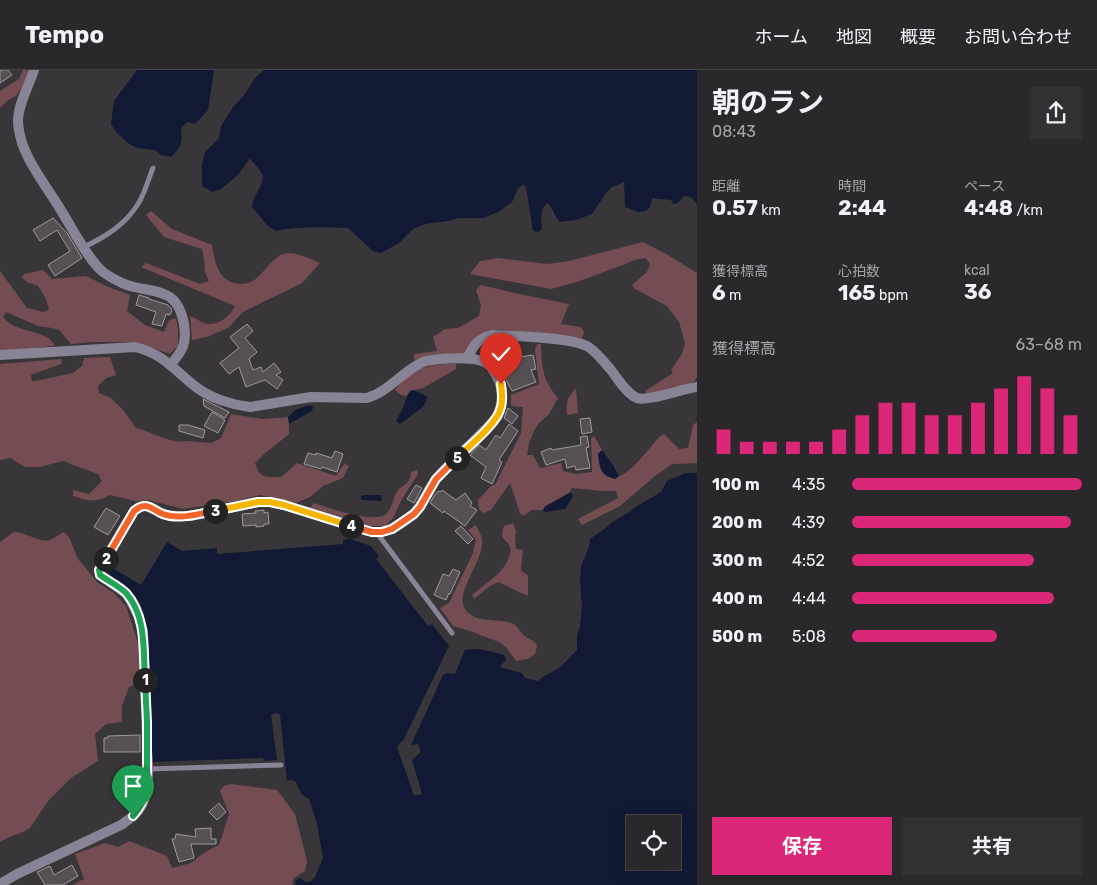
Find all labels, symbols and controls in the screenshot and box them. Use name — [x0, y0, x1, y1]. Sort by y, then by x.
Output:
text: Tempo — [25, 21, 104, 49]
text: ホーム — [755, 26, 808, 48]
text: 地図 — [836, 26, 872, 48]
text: 概要 — [900, 26, 936, 48]
text: お問い合わせ — [964, 26, 1072, 48]
text: 朝のラン — [712, 86, 824, 119]
button: share — [1030, 87, 1082, 139]
text: 08:43 — [712, 122, 756, 141]
text: 距離 — [712, 178, 740, 195]
text: 時間 — [838, 178, 866, 195]
text: ペース — [964, 178, 1005, 195]
text: 0.57 — [712, 195, 758, 220]
text: 2:44 — [838, 195, 886, 220]
text: 4:48 — [964, 195, 1013, 220]
text: km — [758, 202, 781, 219]
text: /km — [1013, 202, 1043, 219]
text: kcal — [964, 262, 990, 279]
text: 獲得標高 — [712, 263, 768, 280]
text: 心拍数 — [838, 263, 880, 280]
text: 36 — [964, 279, 992, 304]
text: 6 — [712, 280, 726, 305]
text: 165 — [838, 280, 876, 305]
text: m — [726, 287, 742, 304]
text: bpm — [876, 287, 908, 304]
pin — [480, 333, 522, 384]
text: 63–68 m — [1016, 335, 1082, 354]
text: 獲得標高 — [712, 339, 776, 358]
icon: check — [487, 340, 515, 368]
pin: 5 — [444, 446, 470, 470]
text: 5 — [453, 450, 462, 467]
text: 100 m — [712, 475, 760, 494]
text: 4:35 — [792, 475, 825, 494]
pin: 3 — [202, 498, 228, 524]
text: 3 — [211, 503, 220, 520]
text: 200 m — [712, 513, 762, 532]
text: 4:39 — [792, 513, 825, 532]
pin: 4 — [338, 514, 364, 538]
text: 4 — [347, 518, 356, 535]
pin: 2 — [94, 546, 118, 572]
text: 2 — [102, 551, 111, 568]
text: 300 m — [712, 551, 762, 570]
text: 4:52 — [792, 551, 825, 570]
text: 400 m — [712, 589, 763, 608]
text: 4:44 — [792, 589, 826, 608]
text: 500 m — [712, 627, 762, 646]
text: 5:08 — [792, 627, 826, 646]
pin: 1 — [132, 668, 158, 692]
text: 1 — [142, 672, 149, 689]
pin — [112, 765, 154, 816]
icon: arrive — [119, 772, 147, 800]
map controls — [626, 815, 681, 870]
button: locate — [626, 815, 681, 870]
button: 保存 — [712, 817, 892, 875]
button: 共有 — [902, 817, 1082, 875]

